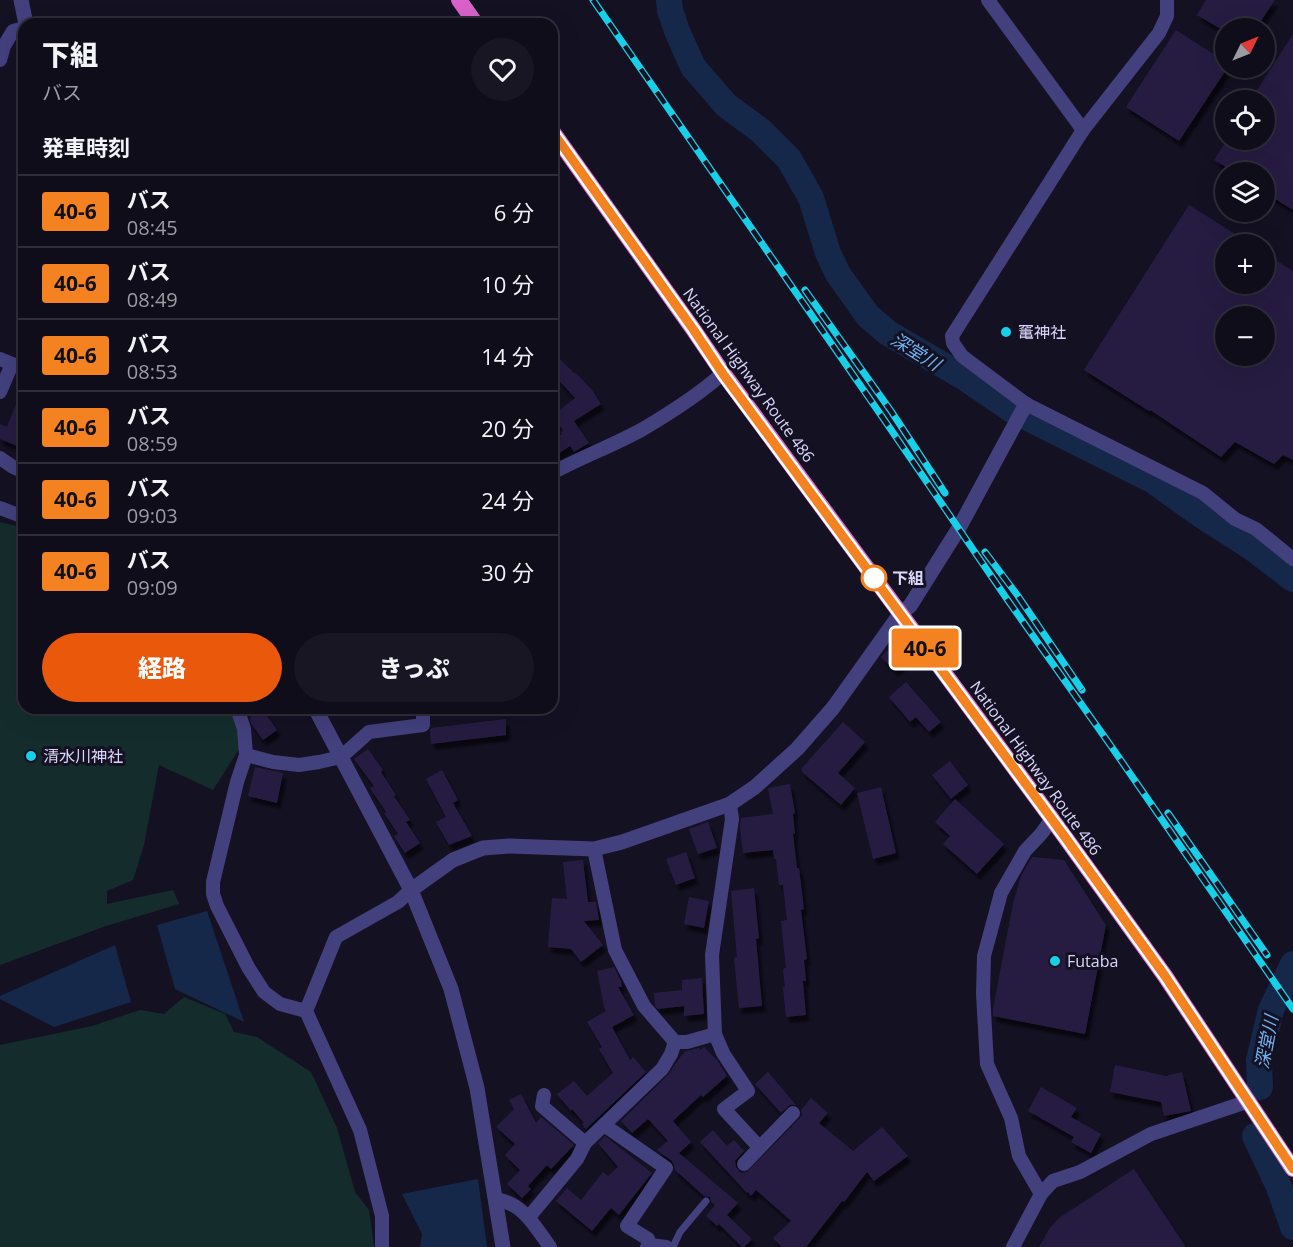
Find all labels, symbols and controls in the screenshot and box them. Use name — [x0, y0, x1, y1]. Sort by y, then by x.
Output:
north arrow — [1215, 18, 1275, 78]
map controls — [1215, 18, 1275, 366]
text: 下組 — [42, 35, 98, 73]
button: heart — [471, 38, 534, 101]
text: バス — [42, 79, 82, 106]
button: locate — [1215, 90, 1275, 150]
text: 発車時刻 — [42, 132, 130, 162]
button: layers — [1215, 162, 1275, 222]
text: バス — [127, 184, 171, 214]
text: 40-6 — [54, 197, 97, 225]
text: 6 分 — [494, 197, 534, 227]
text: 08:45 — [127, 214, 178, 241]
button: + — [1215, 234, 1275, 294]
text: バス — [127, 256, 171, 286]
text: 40-6 — [54, 269, 97, 297]
text: 10 分 — [481, 269, 534, 299]
street label: National Highway Route 486 — [678, 283, 820, 467]
text: 08:49 — [127, 286, 178, 313]
button: − — [1215, 306, 1275, 366]
place label: 竃神社 — [1018, 321, 1066, 343]
marker: 竃神社 — [999, 325, 1013, 339]
water label: 深堂川 — [887, 327, 947, 377]
text: バス — [127, 328, 171, 358]
text: 40-6 — [54, 341, 97, 369]
text: 14 分 — [481, 341, 534, 371]
text: 08:53 — [127, 358, 178, 385]
text: バス — [127, 400, 171, 430]
text: 40-6 — [54, 413, 97, 441]
text: 20 分 — [481, 413, 534, 443]
text: 08:59 — [127, 430, 178, 457]
text: バス — [127, 472, 171, 502]
text: 40-6 — [54, 485, 97, 513]
text: 24 分 — [481, 485, 534, 515]
text: 09:03 — [127, 502, 178, 529]
text: バス — [127, 544, 171, 574]
text: 40-6 — [54, 557, 97, 585]
text: 30 分 — [481, 557, 534, 587]
marker: 下組 — [861, 565, 887, 591]
place label: 下組 — [892, 567, 924, 589]
text: 09:09 — [127, 574, 178, 601]
line badge: 40-6 — [883, 628, 967, 668]
button: 経路 — [42, 633, 282, 702]
button: きっぷ — [294, 633, 534, 702]
text: 40-6 — [904, 634, 946, 662]
street label: National Highway Route 486 — [965, 676, 1107, 860]
place label: 清水川神社 — [43, 745, 123, 767]
marker: 清水川神社 — [24, 749, 38, 763]
place label: Futaba — [1067, 950, 1118, 972]
marker: Futaba — [1048, 954, 1062, 968]
water label: 深堂川 — [1249, 1011, 1283, 1071]

